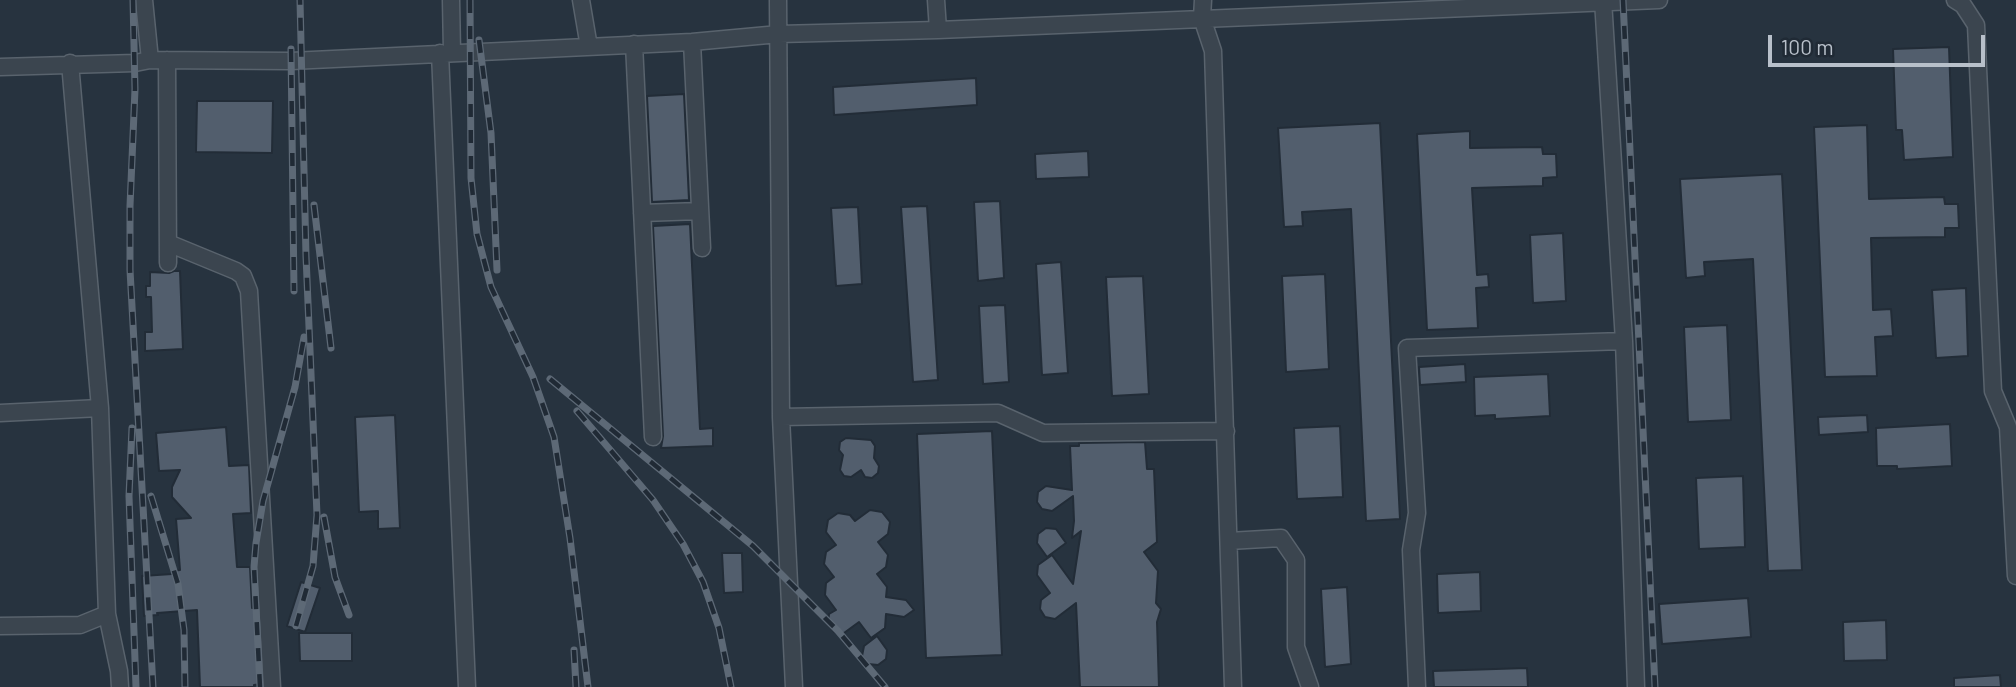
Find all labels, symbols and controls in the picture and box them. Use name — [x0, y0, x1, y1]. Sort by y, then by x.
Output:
scale bar — [1771, 21, 1988, 65]
text: 100 m — [1781, 34, 1834, 59]

